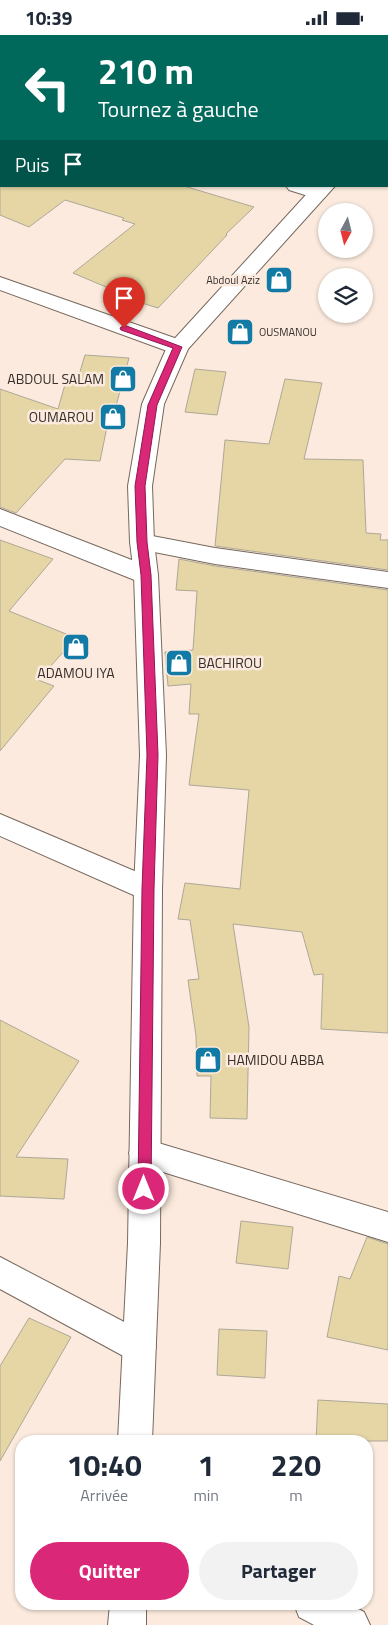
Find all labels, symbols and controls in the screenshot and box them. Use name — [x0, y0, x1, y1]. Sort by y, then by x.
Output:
text: 10:39 — [25, 3, 72, 32]
text: 210 m — [98, 44, 194, 98]
icon: left — [15, 55, 80, 120]
text: Tournez à gauche — [98, 92, 259, 126]
text: Puis — [15, 150, 49, 179]
icon: arrive — [59, 150, 87, 178]
north arrow — [318, 203, 372, 257]
map controls — [318, 203, 373, 323]
shop icon: Abdoul Aziz — [264, 265, 294, 295]
button: layers — [318, 268, 373, 323]
place label: Abdoul Aziz — [206, 272, 260, 288]
pin — [103, 277, 145, 328]
icon: arrive — [110, 284, 138, 312]
shop icon: OUSMANOU — [225, 317, 255, 347]
place label: OUSMANOU — [259, 324, 317, 340]
shop icon: ABDOUL SALAM — [108, 364, 138, 394]
place label: ABDOUL SALAM — [7, 368, 104, 389]
shop icon: OUMAROU — [98, 402, 128, 432]
place label: OUMAROU — [29, 406, 94, 427]
shop icon: ADAMOU IYA — [61, 632, 91, 662]
shop icon: BACHIROU — [164, 648, 194, 678]
place label: BACHIROU — [198, 652, 262, 673]
place label: ADAMOU IYA — [37, 662, 115, 683]
shop icon: HAMIDOU ABBA — [193, 1045, 223, 1075]
place label: HAMIDOU ABBA — [227, 1049, 325, 1070]
position arrow — [117, 1162, 169, 1214]
text: 10:40 — [67, 1442, 142, 1488]
text: 1 — [198, 1442, 215, 1488]
text: 220 — [271, 1442, 321, 1488]
text: Arrivée — [80, 1483, 128, 1507]
text: min — [193, 1483, 219, 1507]
text: m — [289, 1483, 303, 1507]
button: Quitter — [30, 1542, 189, 1600]
button: Partager — [199, 1542, 358, 1600]

